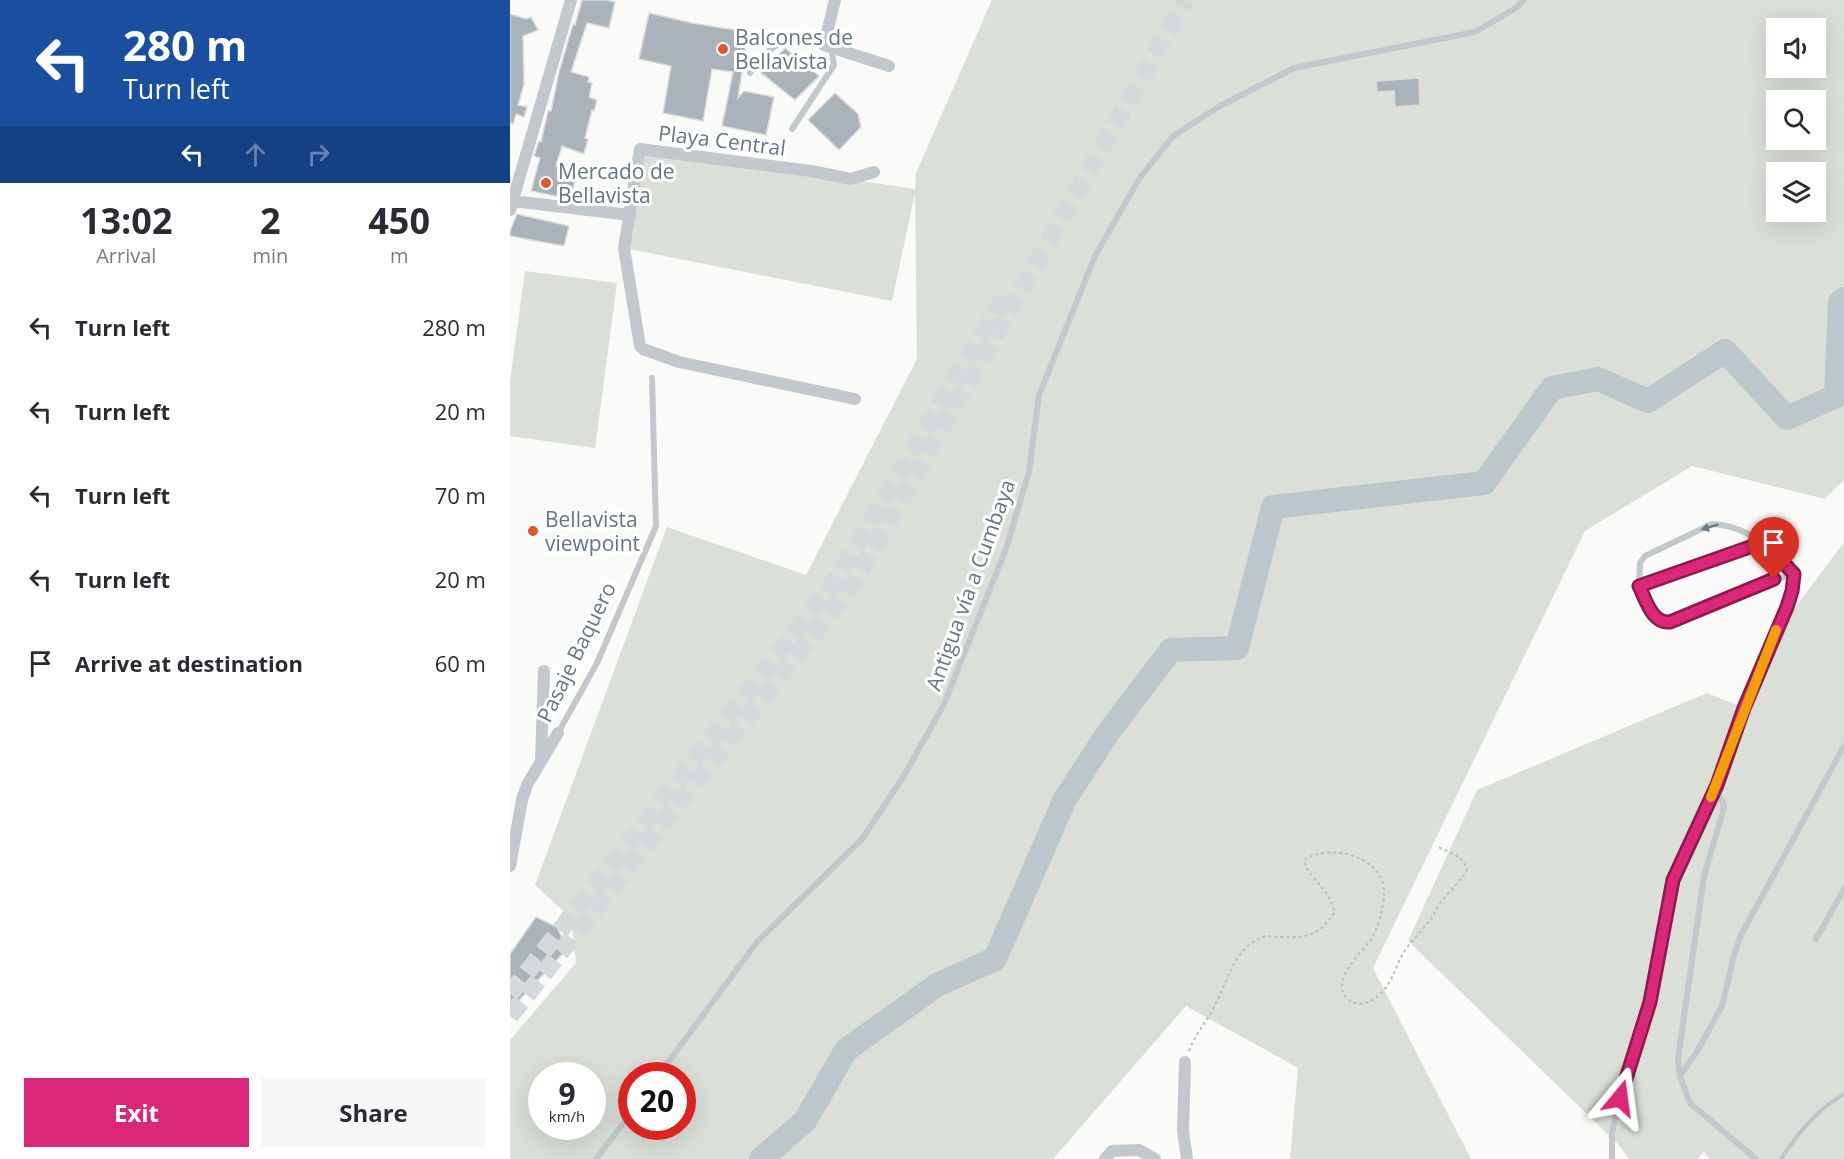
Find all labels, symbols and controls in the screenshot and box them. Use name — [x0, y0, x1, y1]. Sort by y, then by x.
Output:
text: 280 m — [123, 16, 247, 73]
map controls — [1766, 18, 1826, 222]
button: sound — [1766, 18, 1826, 78]
place label: Balcones de Bellavista — [735, 23, 853, 75]
icon: left — [24, 24, 102, 102]
marker: Balcones de Bellavista — [716, 42, 730, 56]
text: Turn left — [123, 70, 230, 107]
button: search — [1766, 90, 1826, 150]
street label: Playa Central — [657, 118, 787, 162]
icon: left — [176, 138, 209, 171]
icon: ahead — [239, 138, 272, 171]
icon: right — [302, 138, 335, 171]
place label: Mercado de Bellavista — [558, 157, 675, 209]
button: layers — [1766, 162, 1826, 222]
marker: Mercado de Bellavista — [539, 176, 553, 190]
text: 13:02 — [80, 196, 173, 245]
text: 2 — [260, 196, 281, 245]
text: 450 — [368, 196, 430, 245]
text: Arrival — [96, 242, 156, 269]
text: min — [252, 242, 288, 269]
text: m — [390, 242, 408, 269]
icon: left — [24, 311, 57, 344]
text: Turn left — [75, 312, 170, 342]
text: 280 m — [422, 312, 486, 342]
icon: left — [24, 395, 57, 428]
text: Turn left — [75, 396, 170, 426]
text: 20 m — [435, 396, 486, 426]
street label: Antigua vía a Cumbaya — [919, 476, 1021, 694]
icon: left — [24, 479, 57, 512]
text: Turn left — [75, 480, 170, 510]
text: 70 m — [435, 480, 486, 510]
place label: Bellavista viewpoint — [545, 505, 640, 557]
pin — [1748, 517, 1799, 579]
one-way arrow — [1700, 523, 1718, 532]
marker: Bellavista viewpoint — [526, 524, 540, 538]
icon: arrive — [1757, 526, 1790, 559]
icon: left — [24, 563, 57, 596]
text: Turn left — [75, 564, 170, 594]
text: 20 m — [435, 564, 486, 594]
street label: Pasaje Baquero — [530, 577, 622, 727]
icon: arrive — [24, 647, 57, 680]
text: Arrive at destination — [75, 648, 303, 678]
text: 60 m — [435, 648, 486, 678]
speed limit sign: 20 — [618, 1062, 696, 1140]
position arrow — [1588, 1066, 1652, 1130]
text: 9 — [558, 1073, 576, 1114]
button: Exit — [24, 1078, 249, 1147]
button: Share — [261, 1078, 486, 1147]
text: km/h — [549, 1106, 585, 1126]

